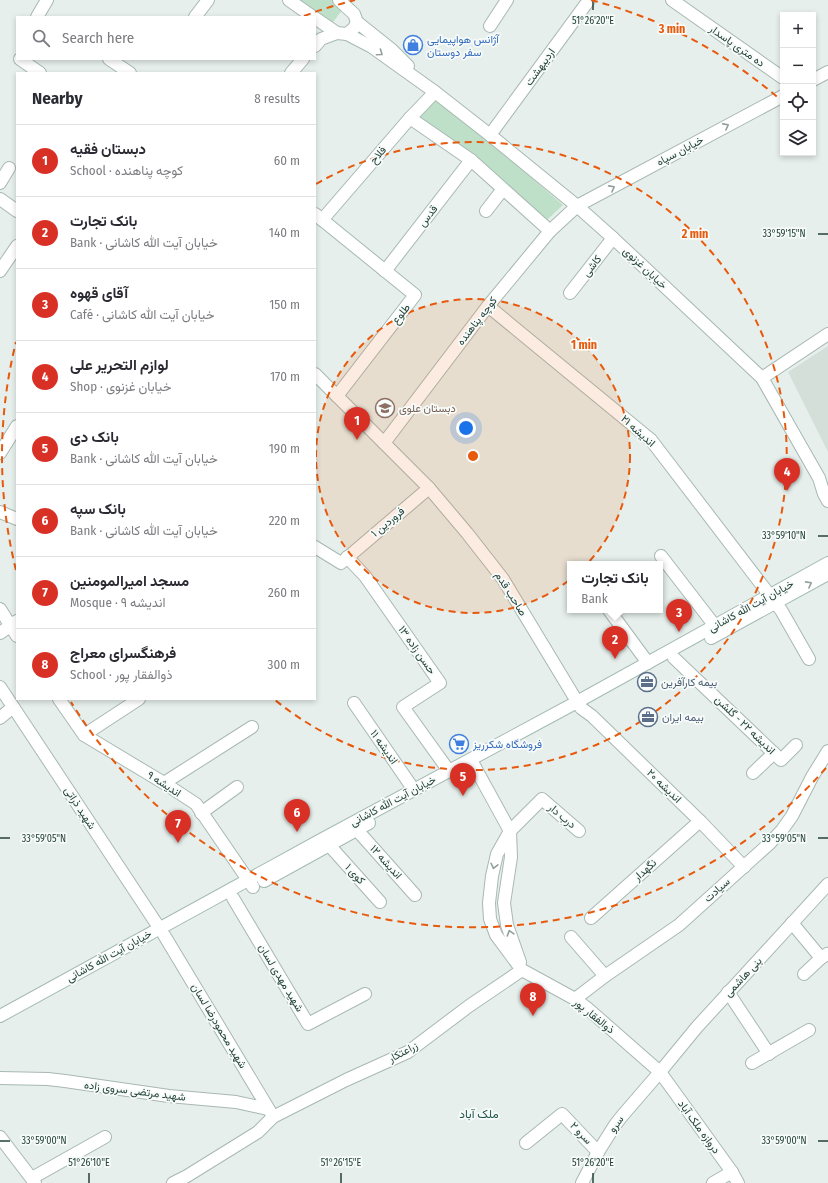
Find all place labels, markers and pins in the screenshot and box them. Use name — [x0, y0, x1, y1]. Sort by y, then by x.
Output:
place label: آژانس هواپیمایی سفر دوستان — [427, 33, 500, 59]
shop icon: آژانس هواپیمایی سفر دوستان — [402, 34, 424, 56]
school or university icon: دبستان علوی — [374, 397, 396, 419]
place label: دبستان علوی — [399, 402, 456, 415]
pin: 1 — [344, 407, 370, 440]
centre of rings — [466, 449, 480, 463]
pin: 4 — [774, 458, 800, 491]
pin: 3 — [666, 599, 692, 632]
pin: 2 — [602, 626, 628, 659]
office icon: بیمه کارآفرین — [636, 671, 658, 693]
place label: بیمه کارآفرین — [661, 676, 717, 689]
office icon: بیمه ایران — [637, 706, 659, 728]
place label: بیمه ایران — [662, 711, 704, 724]
supermarket icon: فروشگاه شکرریز — [448, 733, 470, 755]
place label: فروشگاه شکرریز — [472, 738, 542, 751]
pin: 5 — [450, 763, 476, 796]
pin: 6 — [284, 799, 310, 832]
pin: 7 — [165, 810, 191, 843]
pin: 8 — [520, 983, 546, 1016]

